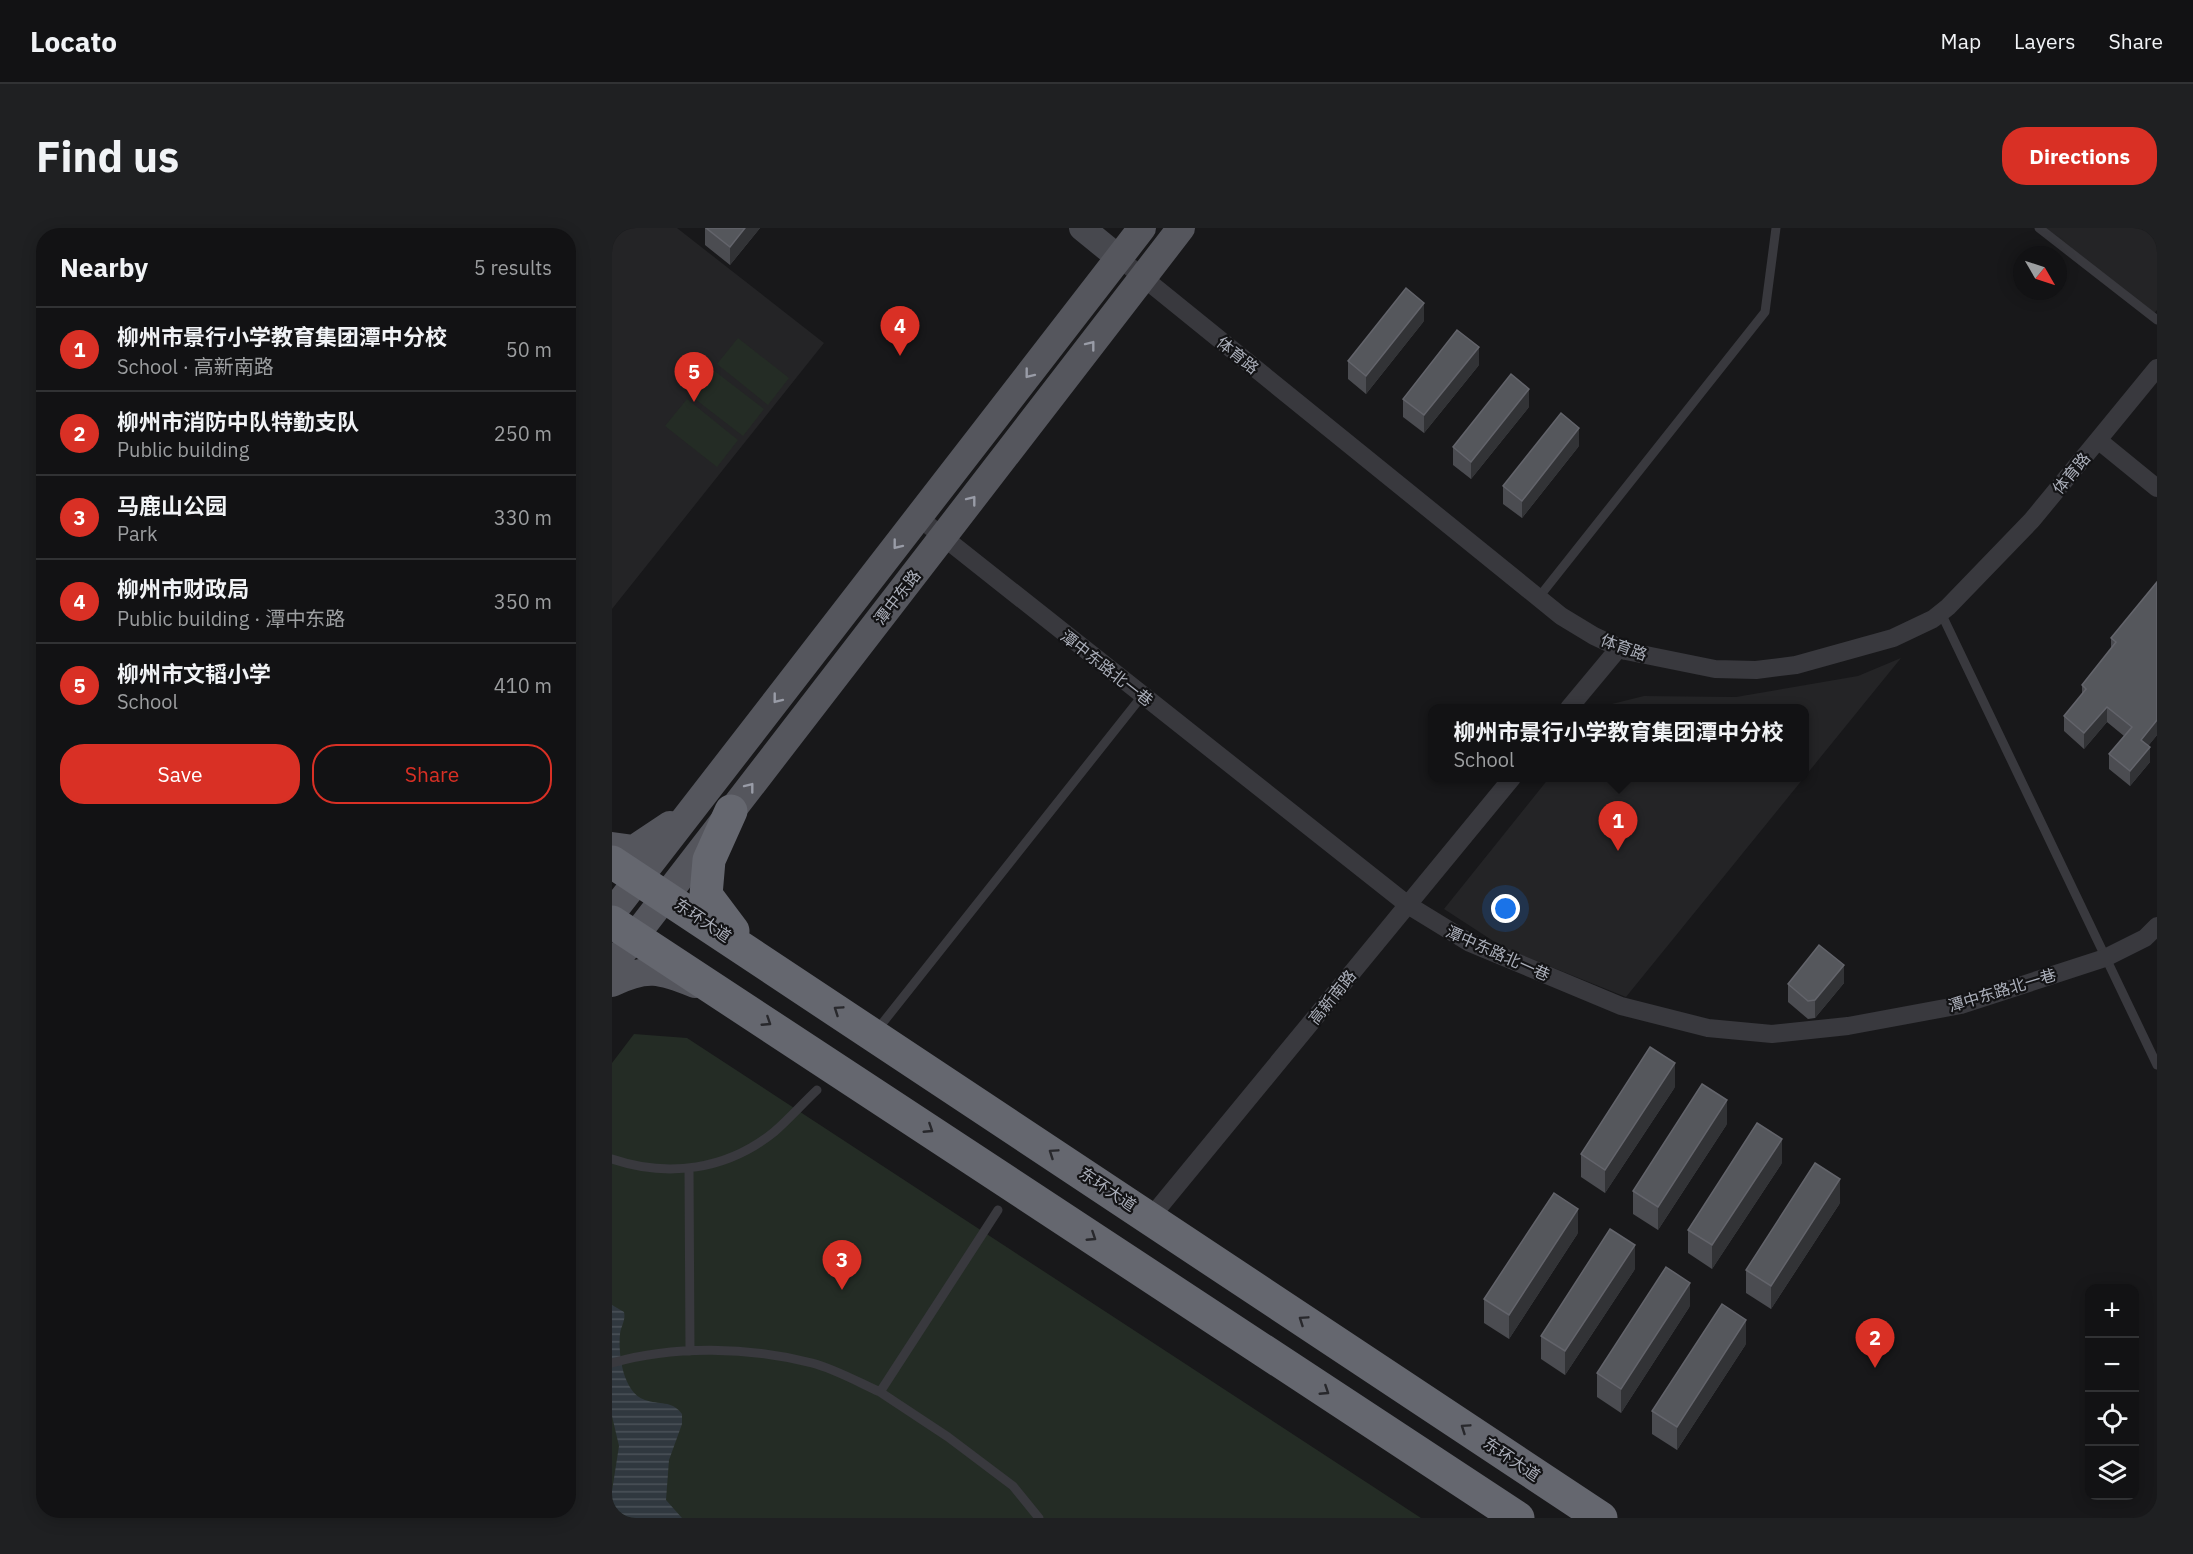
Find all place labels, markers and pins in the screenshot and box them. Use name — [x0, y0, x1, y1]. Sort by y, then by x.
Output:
pin: 4 — [880, 306, 920, 356]
pin: 5 — [674, 352, 713, 402]
pin: 1 — [1598, 802, 1638, 851]
pin: 3 — [822, 1240, 862, 1290]
pin: 2 — [1856, 1318, 1894, 1368]

